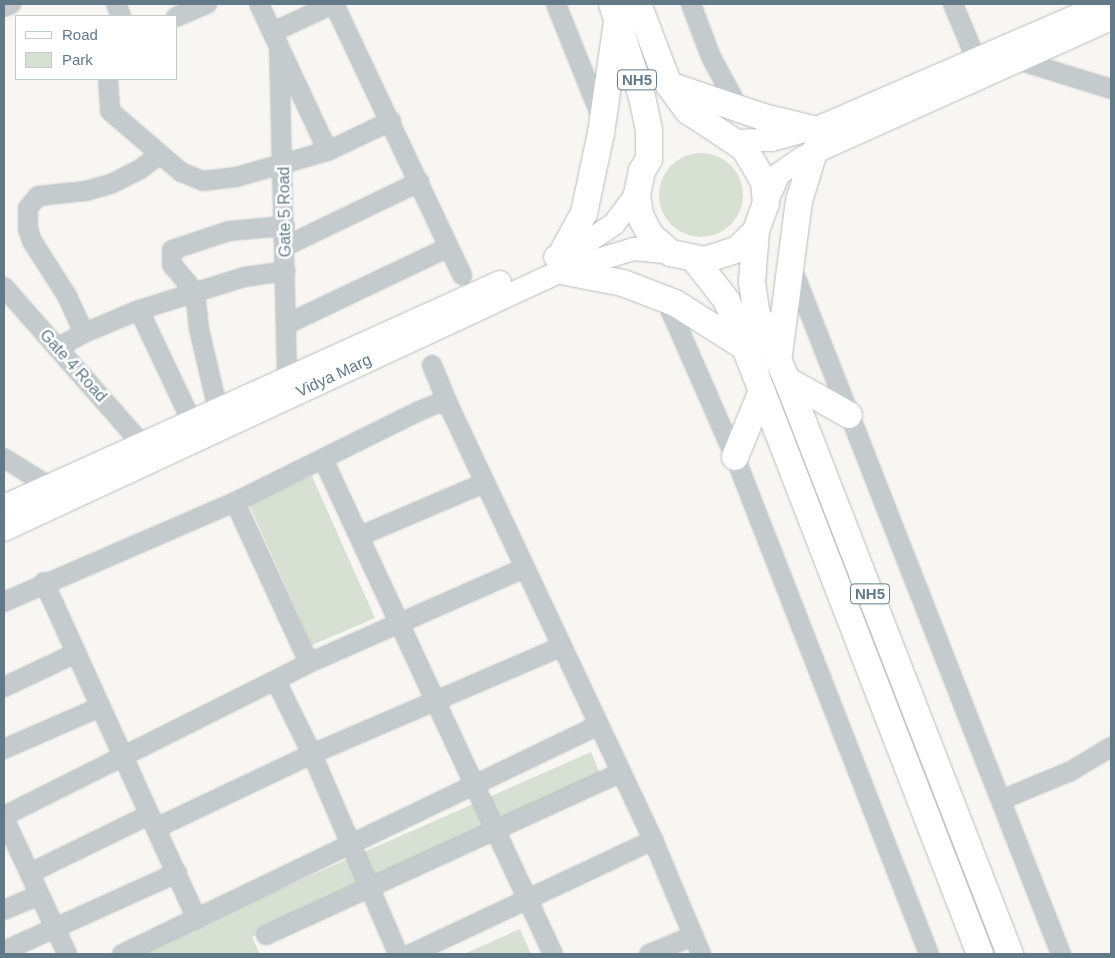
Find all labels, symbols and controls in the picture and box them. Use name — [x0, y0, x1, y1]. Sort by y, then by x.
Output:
legend — [15, 15, 178, 80]
text: Road — [62, 26, 98, 43]
text: Park — [62, 51, 93, 68]
road number: NH5 — [616, 68, 658, 92]
street label: Gate 5 Road — [275, 166, 295, 258]
street label: Gate 4 Road — [36, 326, 110, 406]
street label: Vidya Marg — [293, 350, 375, 402]
road number: NH5 — [849, 582, 891, 606]

